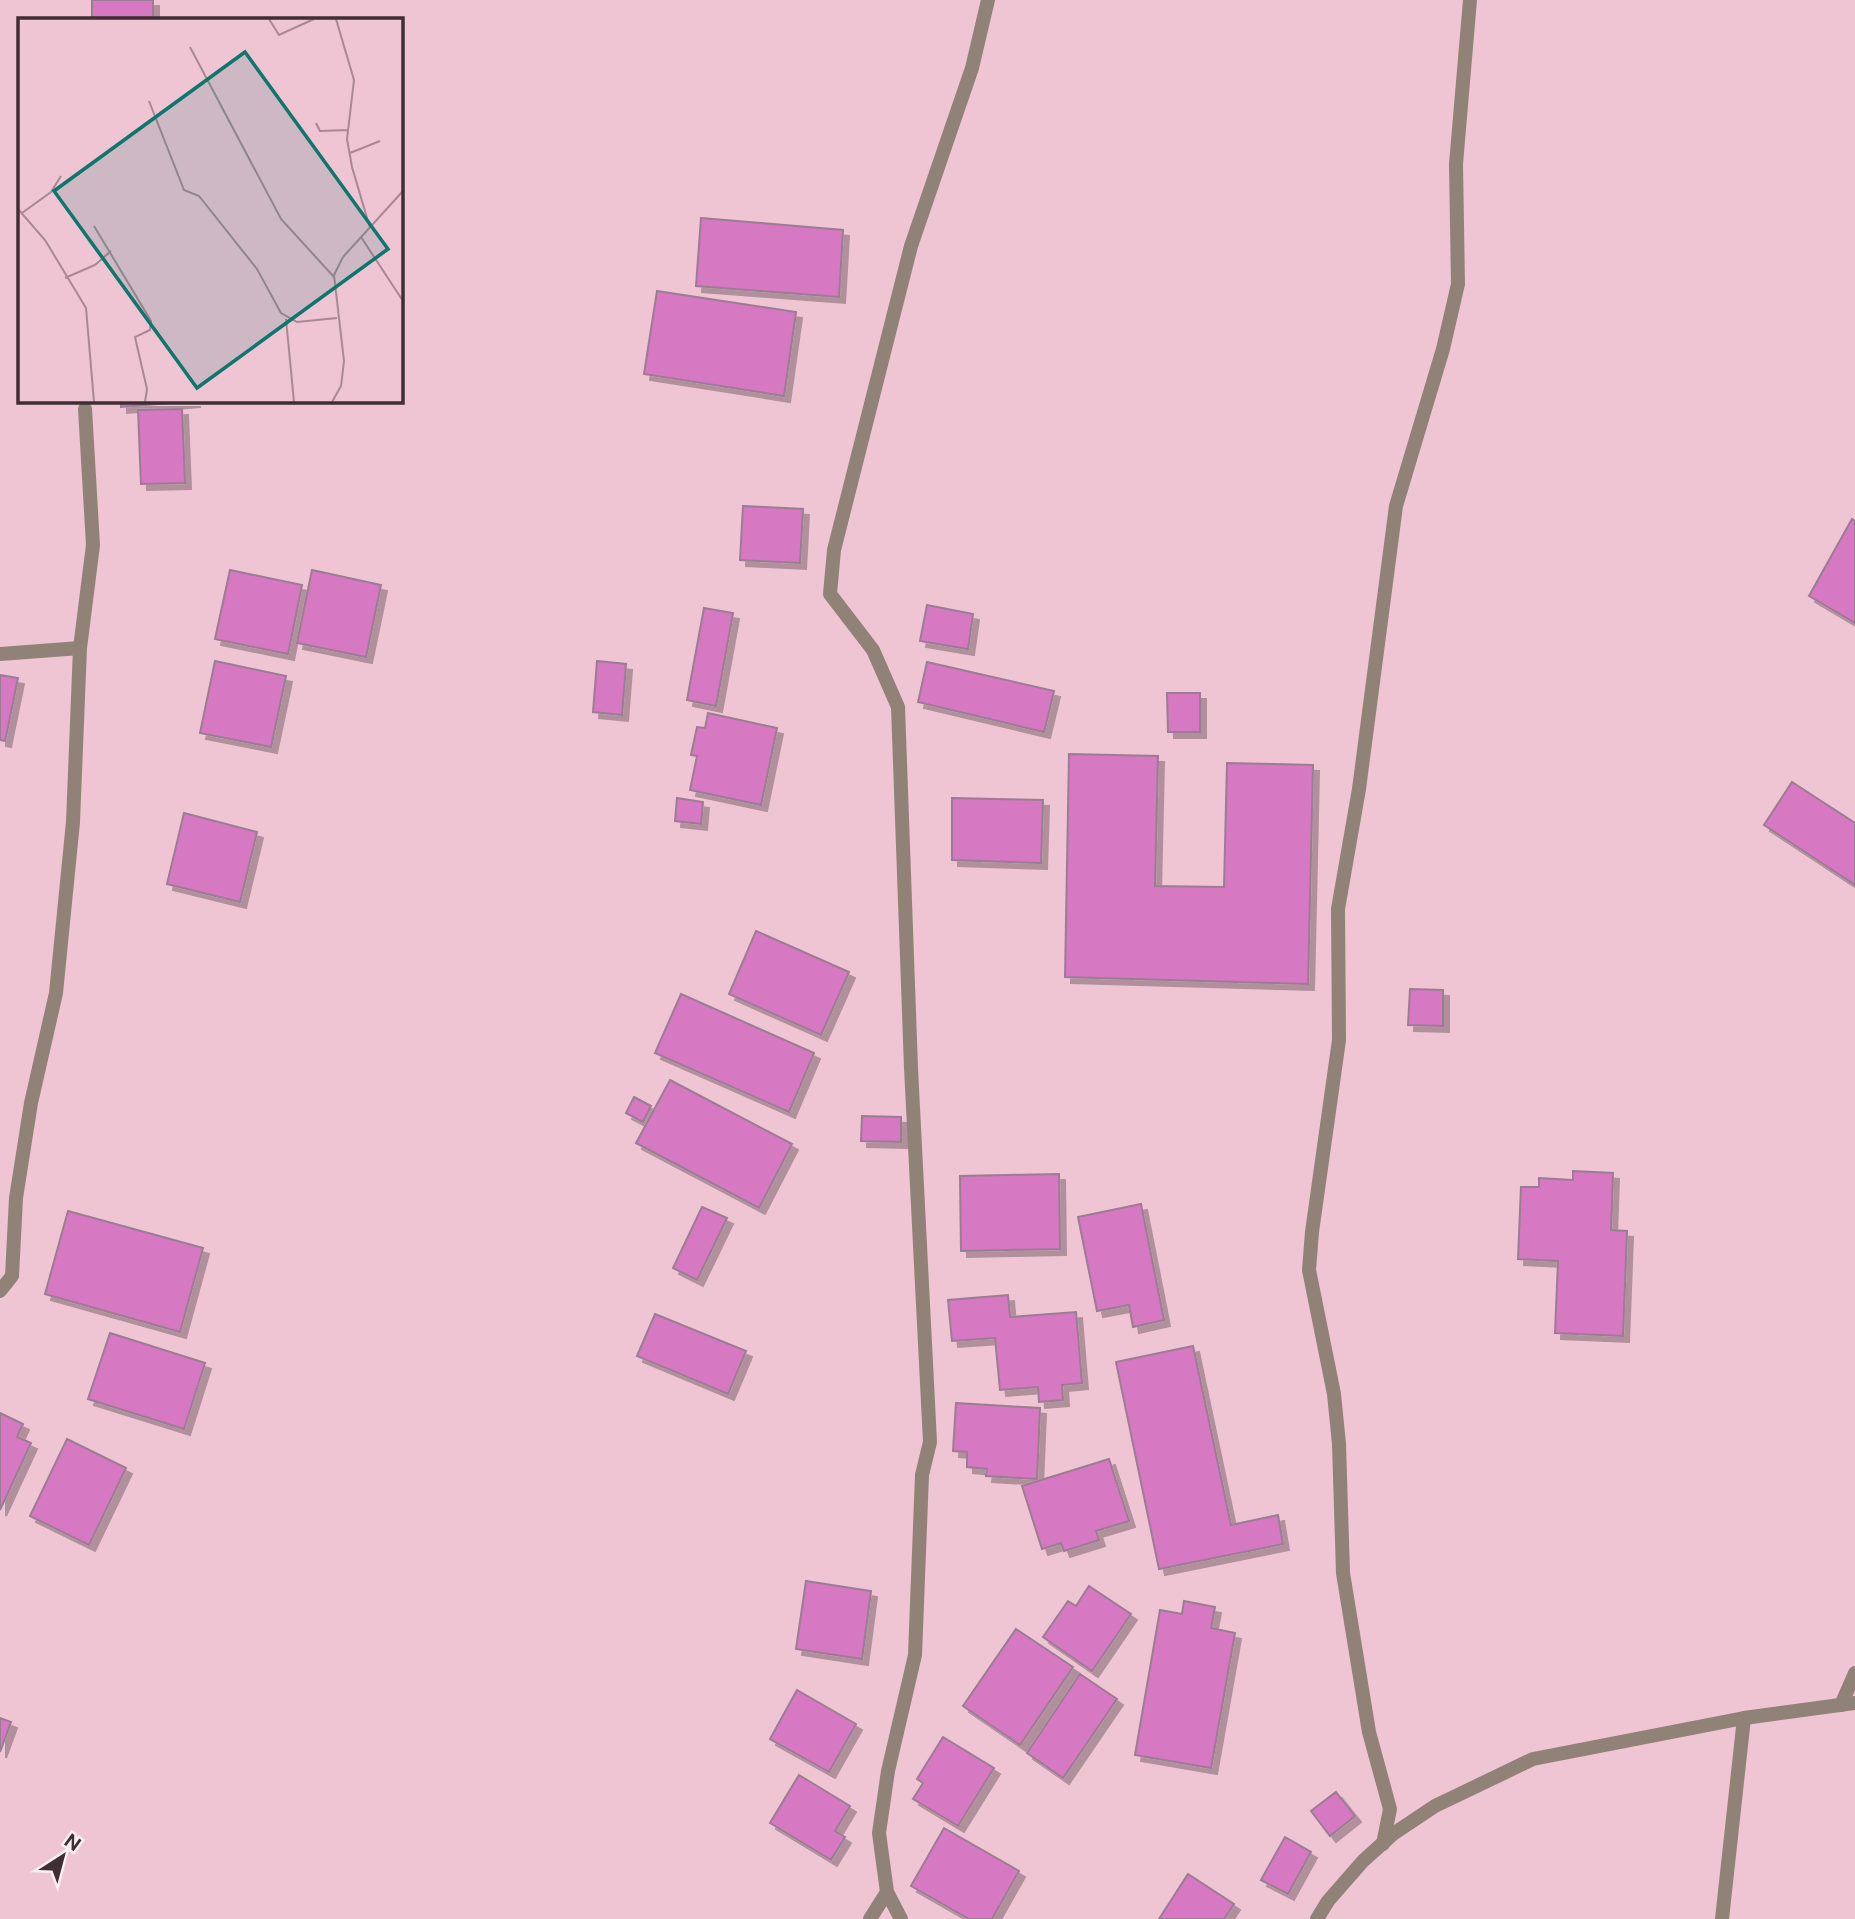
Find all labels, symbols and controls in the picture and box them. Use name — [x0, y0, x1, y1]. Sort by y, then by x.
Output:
inset map — [18, 18, 402, 402]
north arrow — [28, 1821, 98, 1891]
text: N — [61, 1829, 85, 1856]

